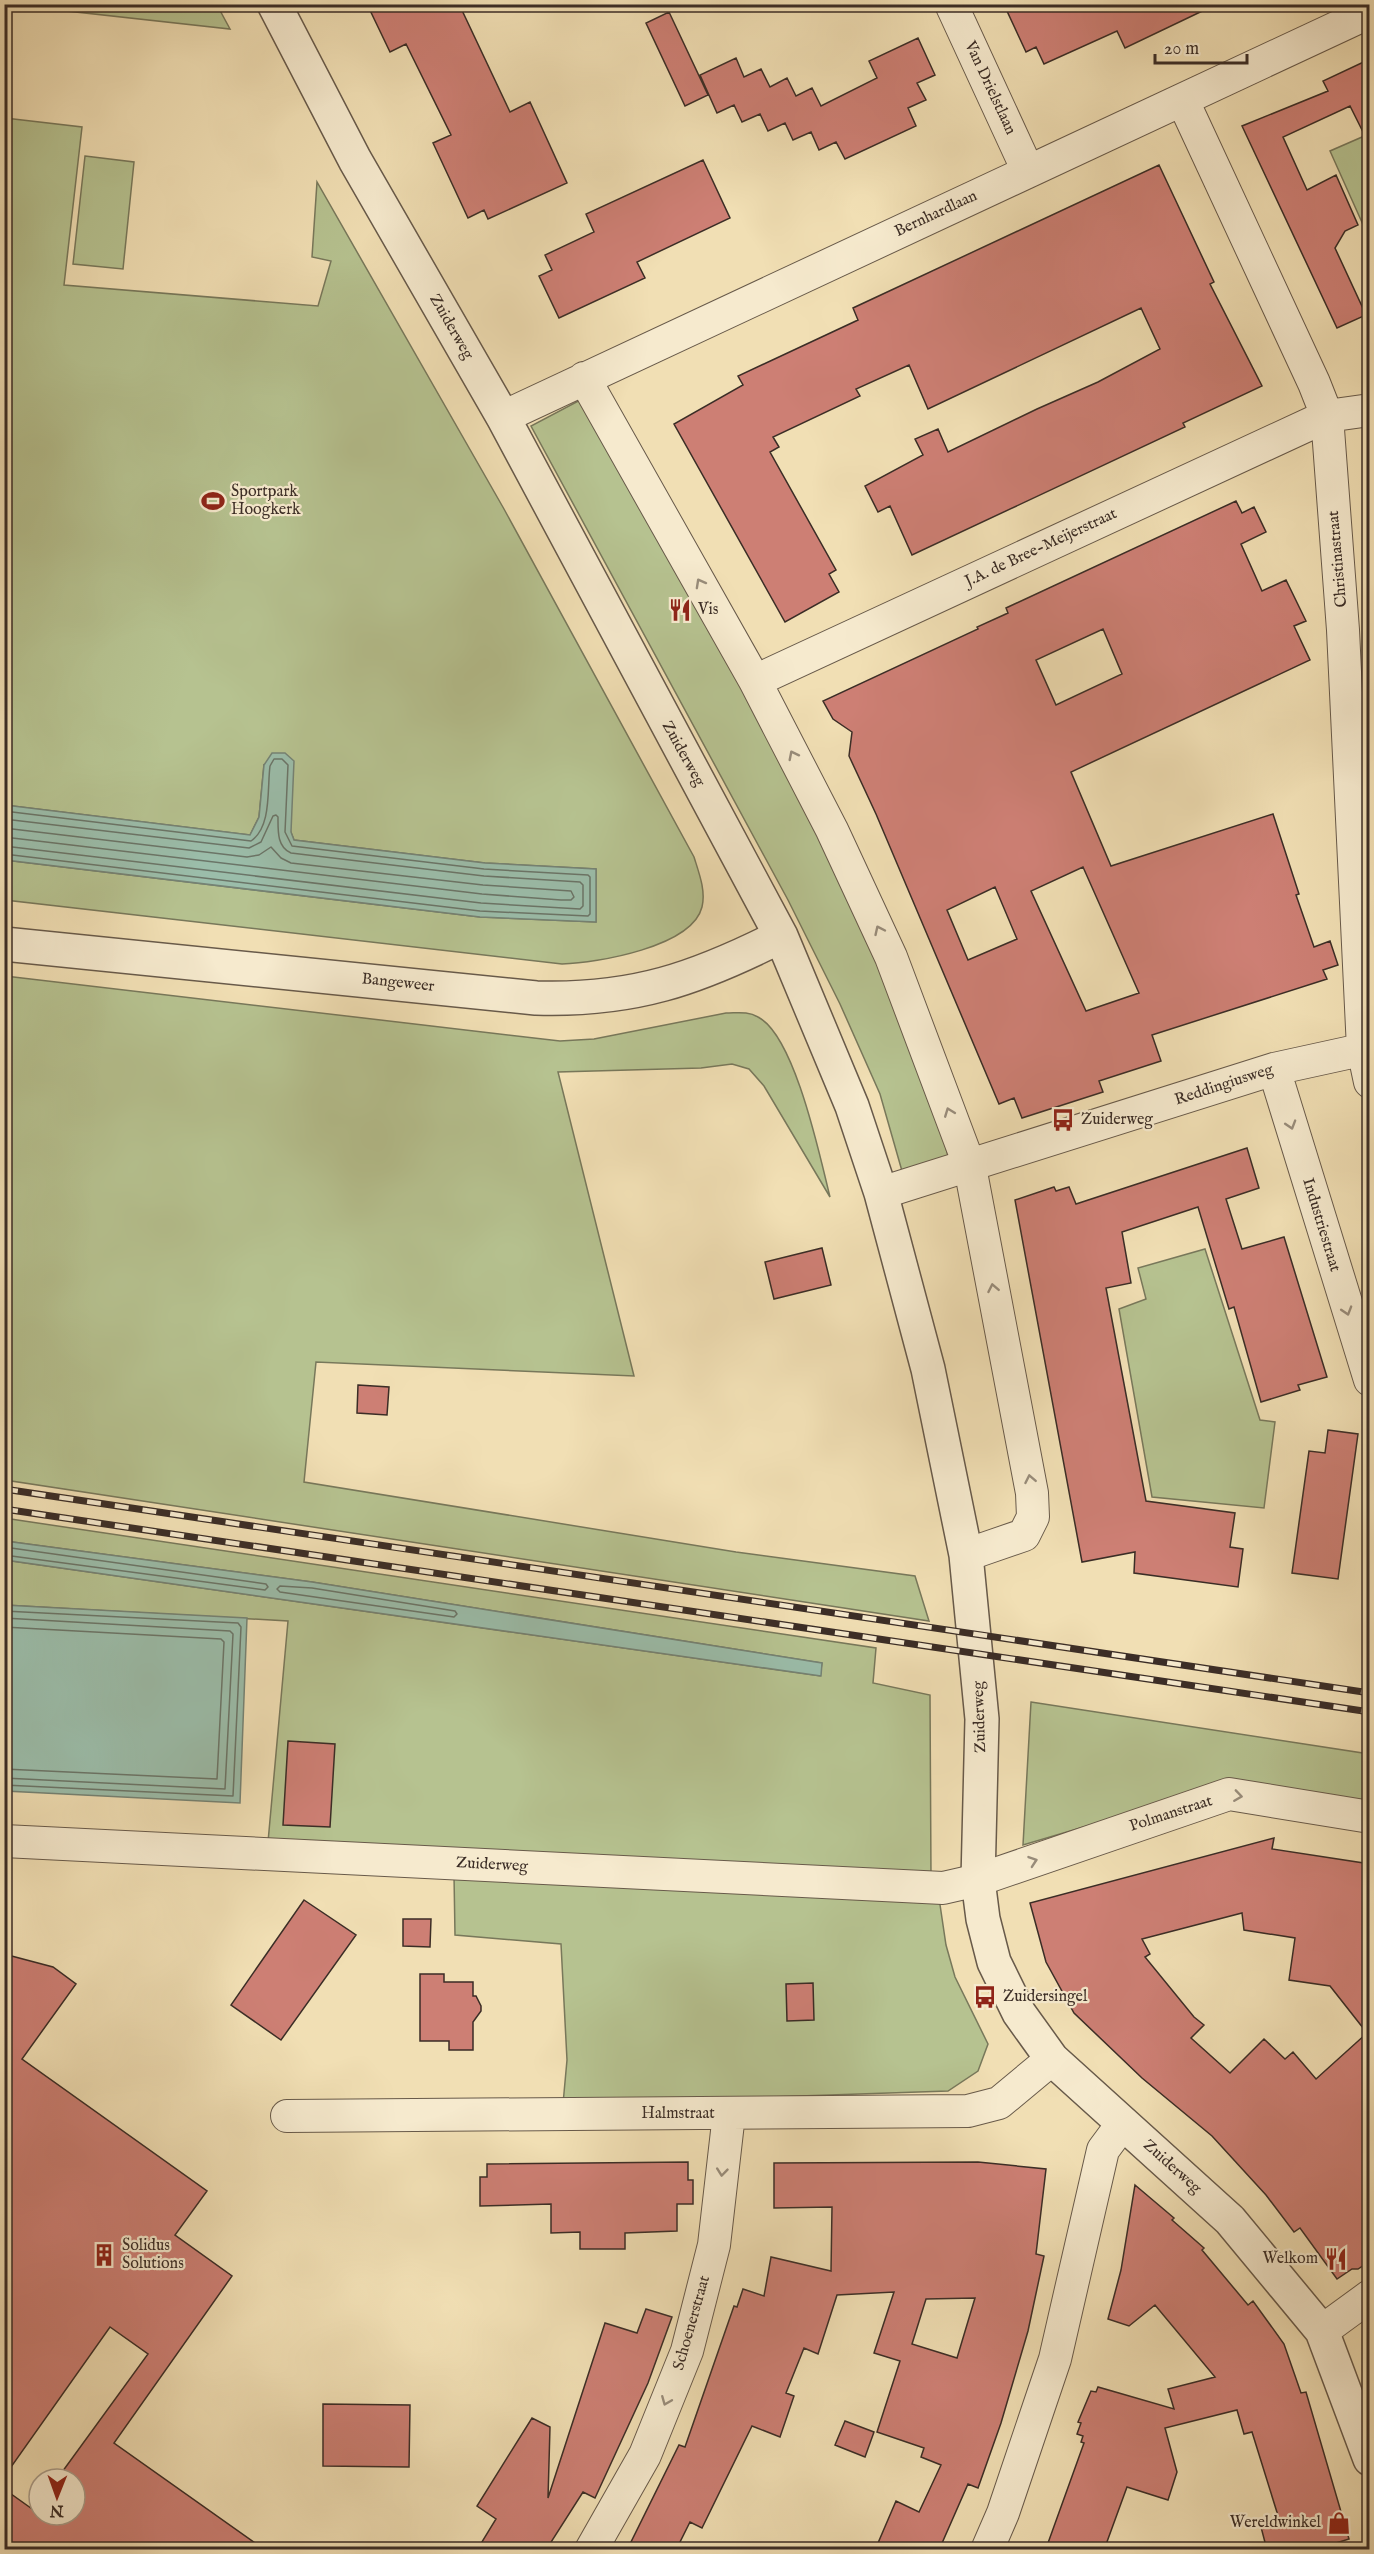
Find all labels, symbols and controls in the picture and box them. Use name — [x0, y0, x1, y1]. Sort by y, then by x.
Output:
scale bar — [1155, 27, 1246, 65]
street label: Van Drielstlaan — [959, 37, 1021, 138]
text: 20 m — [1164, 38, 1199, 61]
street label: Bernhardlaan — [891, 186, 981, 242]
street label: Zuiderweg — [424, 291, 478, 363]
place label: Sportpark Hoogkerk — [231, 482, 301, 520]
sports icon: Sportpark Hoogkerk — [200, 488, 226, 514]
street label: J.A. de Bree-Meijerstraat — [960, 504, 1121, 593]
street label: Christinastraat — [1324, 509, 1352, 608]
one-way arrow — [696, 579, 707, 590]
restaurant icon: Vis — [667, 597, 693, 623]
place label: Vis — [697, 600, 719, 620]
street label: Zuiderweg — [657, 718, 709, 791]
one-way arrow — [789, 750, 800, 761]
one-way arrow — [874, 926, 886, 937]
street label: Bangeweer — [361, 969, 436, 997]
street label: Reddingiusweg — [1172, 1060, 1276, 1110]
one-way arrow — [944, 1107, 956, 1118]
bus stop icon: Zuiderweg — [1050, 1107, 1076, 1133]
place label: Zuiderweg — [1081, 1110, 1153, 1130]
one-way arrow — [1284, 1119, 1296, 1130]
street label: Industriestraat — [1297, 1176, 1345, 1275]
one-way arrow — [987, 1283, 1000, 1293]
one-way arrow — [1340, 1305, 1352, 1316]
one-way arrow — [1024, 1474, 1037, 1484]
street label: Zuiderweg — [969, 1680, 991, 1753]
one-way arrow — [1233, 1789, 1243, 1802]
street label: Polmanstraat — [1127, 1791, 1215, 1837]
street label: Zuiderweg — [456, 1853, 529, 1877]
one-way arrow — [1027, 1855, 1038, 1868]
bus stop icon: Zuidersingel — [972, 1984, 998, 2010]
place label: Zuidersingel — [1003, 1987, 1088, 2007]
street label: Halmstraat — [641, 2104, 715, 2124]
street label: Zuiderweg — [1139, 2135, 1206, 2199]
one-way arrow — [716, 2168, 729, 2177]
place label: Solidus Solutions — [122, 2236, 184, 2274]
building icon: Solidus Solutions — [91, 2242, 117, 2268]
restaurant icon: Welkom — [1323, 2246, 1349, 2272]
place label: Welkom — [1262, 2249, 1318, 2269]
street label: Schoenerstraat — [669, 2273, 715, 2373]
one-way arrow — [661, 2395, 673, 2406]
north arrow — [27, 2467, 87, 2527]
text: N — [50, 2500, 65, 2520]
shop icon: Wereldwinkel — [1326, 2510, 1352, 2536]
place label: Wereldwinkel — [1230, 2513, 1322, 2533]

